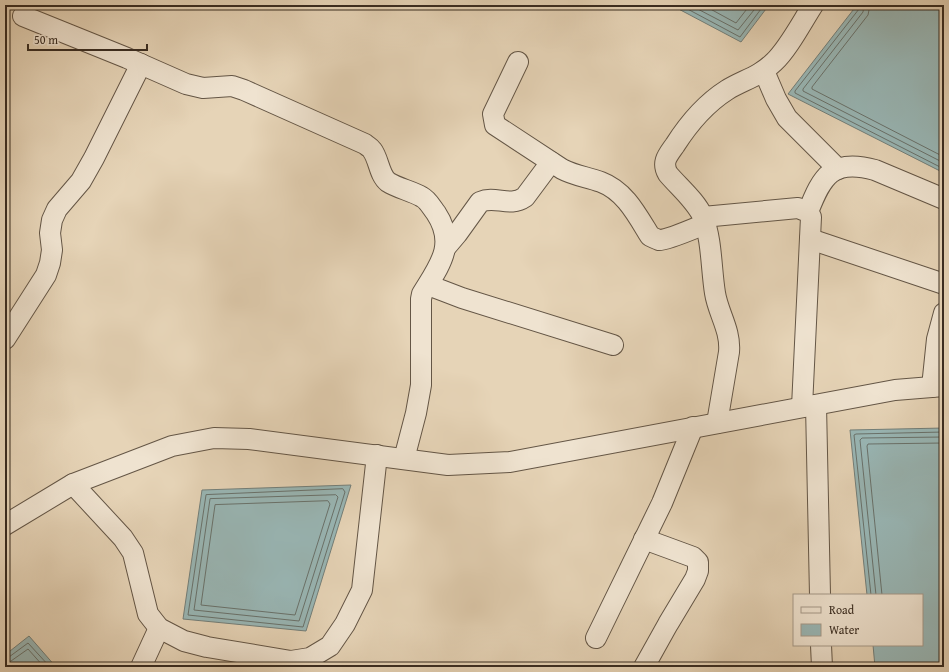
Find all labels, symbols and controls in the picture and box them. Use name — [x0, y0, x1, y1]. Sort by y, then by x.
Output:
scale bar — [28, 26, 147, 52]
text: 50 m — [34, 31, 58, 48]
legend — [793, 594, 923, 646]
text: Road — [829, 601, 855, 618]
text: Water — [829, 621, 859, 638]

